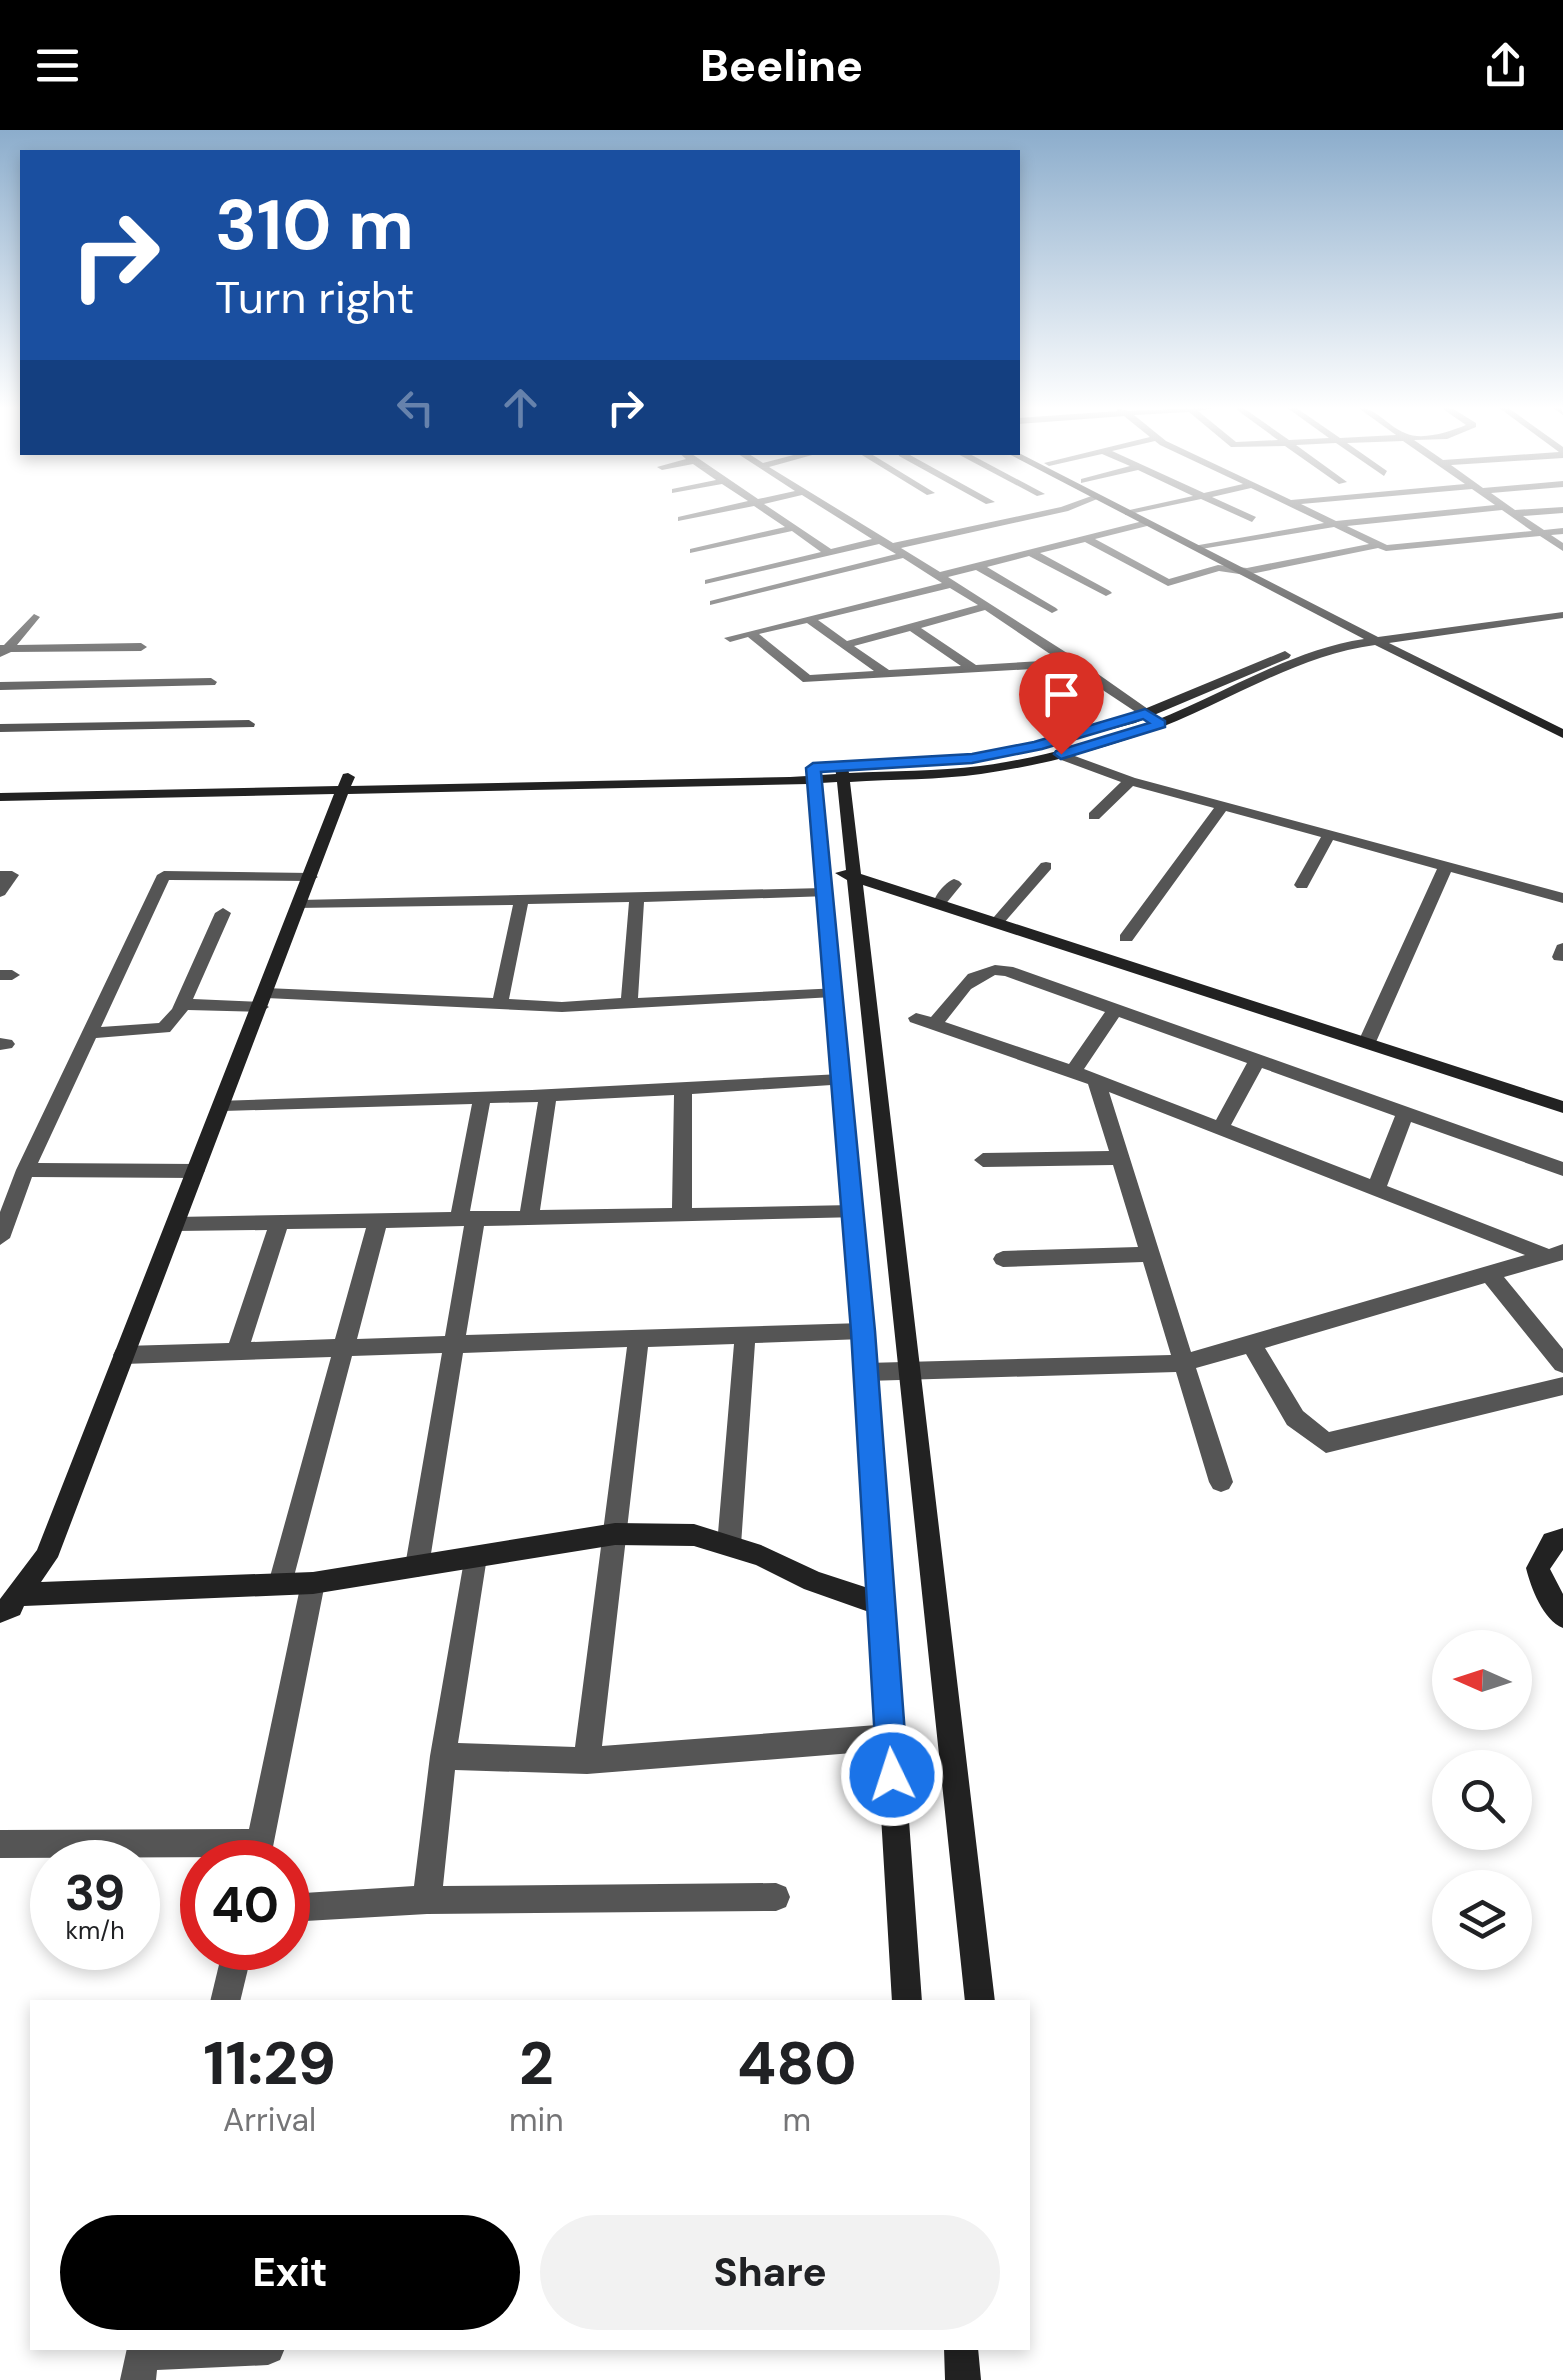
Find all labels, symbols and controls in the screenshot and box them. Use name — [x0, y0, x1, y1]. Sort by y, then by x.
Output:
text: Beeline — [700, 36, 863, 95]
icon: menu — [30, 38, 85, 93]
icon: share — [1478, 38, 1533, 93]
text: 310 m — [215, 180, 414, 271]
icon: right — [50, 190, 180, 320]
text: Turn right — [215, 268, 414, 327]
icon: left — [388, 380, 443, 435]
icon: ahead — [493, 380, 548, 435]
icon: right — [598, 380, 653, 435]
pin — [1019, 652, 1104, 755]
icon: arrive — [1034, 667, 1089, 722]
north arrow — [1432, 1630, 1532, 1730]
map controls — [1432, 1630, 1532, 1970]
position arrow — [840, 1723, 944, 1827]
button: search — [1432, 1750, 1532, 1850]
speed limit sign: 40 — [180, 1840, 310, 1970]
text: 39 — [65, 1860, 125, 1926]
button: layers — [1432, 1870, 1532, 1970]
text: km/h — [65, 1914, 125, 1947]
text: 11:29 — [203, 2024, 336, 2103]
text: 2 — [519, 2024, 554, 2103]
text: 480 — [737, 2024, 857, 2103]
text: Arrival — [223, 2099, 316, 2141]
text: min — [509, 2099, 564, 2141]
text: m — [783, 2099, 811, 2141]
button: Exit — [60, 2215, 520, 2330]
button: Share — [540, 2215, 1000, 2330]

